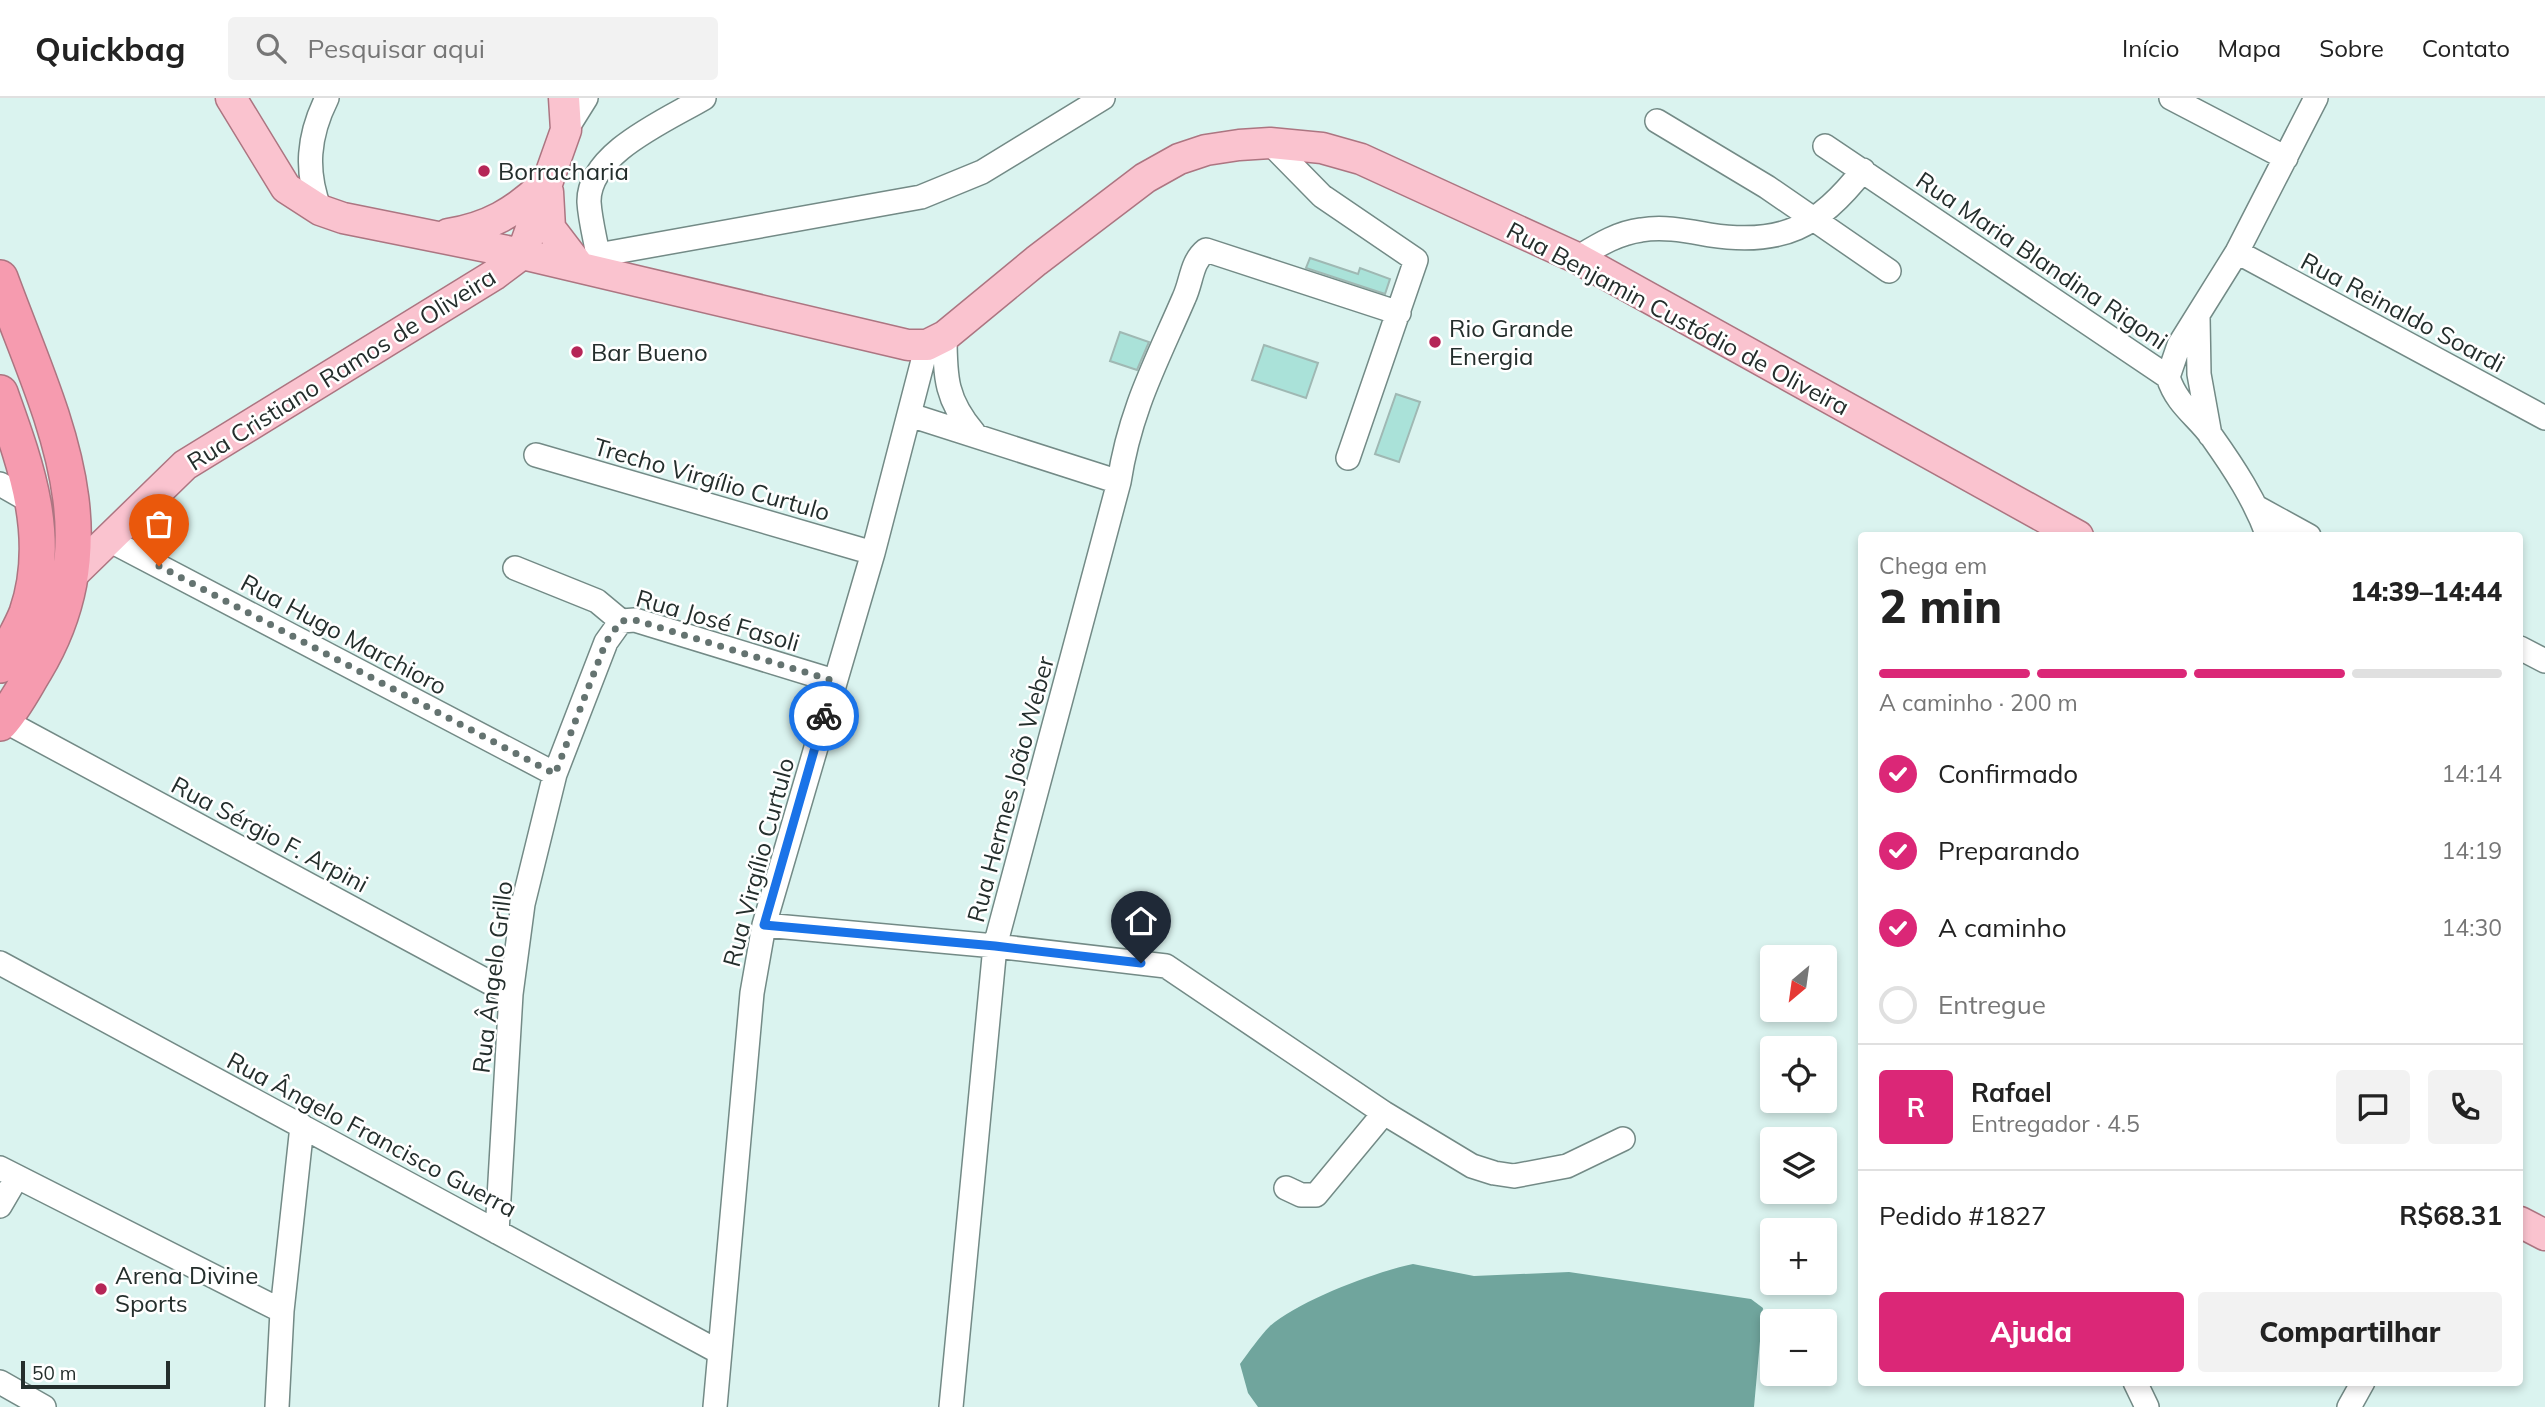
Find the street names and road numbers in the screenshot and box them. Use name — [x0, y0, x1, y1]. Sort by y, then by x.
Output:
street label: Rua Maria Blandina Rigoni — [1911, 165, 2173, 355]
street label: Rua Benjamin Custódio de Oliveira — [1502, 215, 1854, 421]
street label: Rua Reinaldo Soardi — [2296, 246, 2510, 378]
street label: Rua Cristiano Ramos de Oliveira — [181, 261, 501, 477]
street label: Trecho Virgílio Curtulo — [591, 431, 833, 527]
street label: Rua Hugo Marchioro — [236, 567, 452, 701]
street label: Rua José Fasoli — [633, 582, 803, 658]
street label: Rua Hermes João Weber — [960, 652, 1060, 925]
street label: Rua Virgílio Curtulo — [716, 754, 800, 970]
street label: Rua Sérgio F. Arpini — [166, 769, 374, 899]
street label: Rua Ângelo Grillo — [465, 879, 519, 1075]
street label: Rua Ângelo Francisco Guerra — [222, 1045, 522, 1223]

